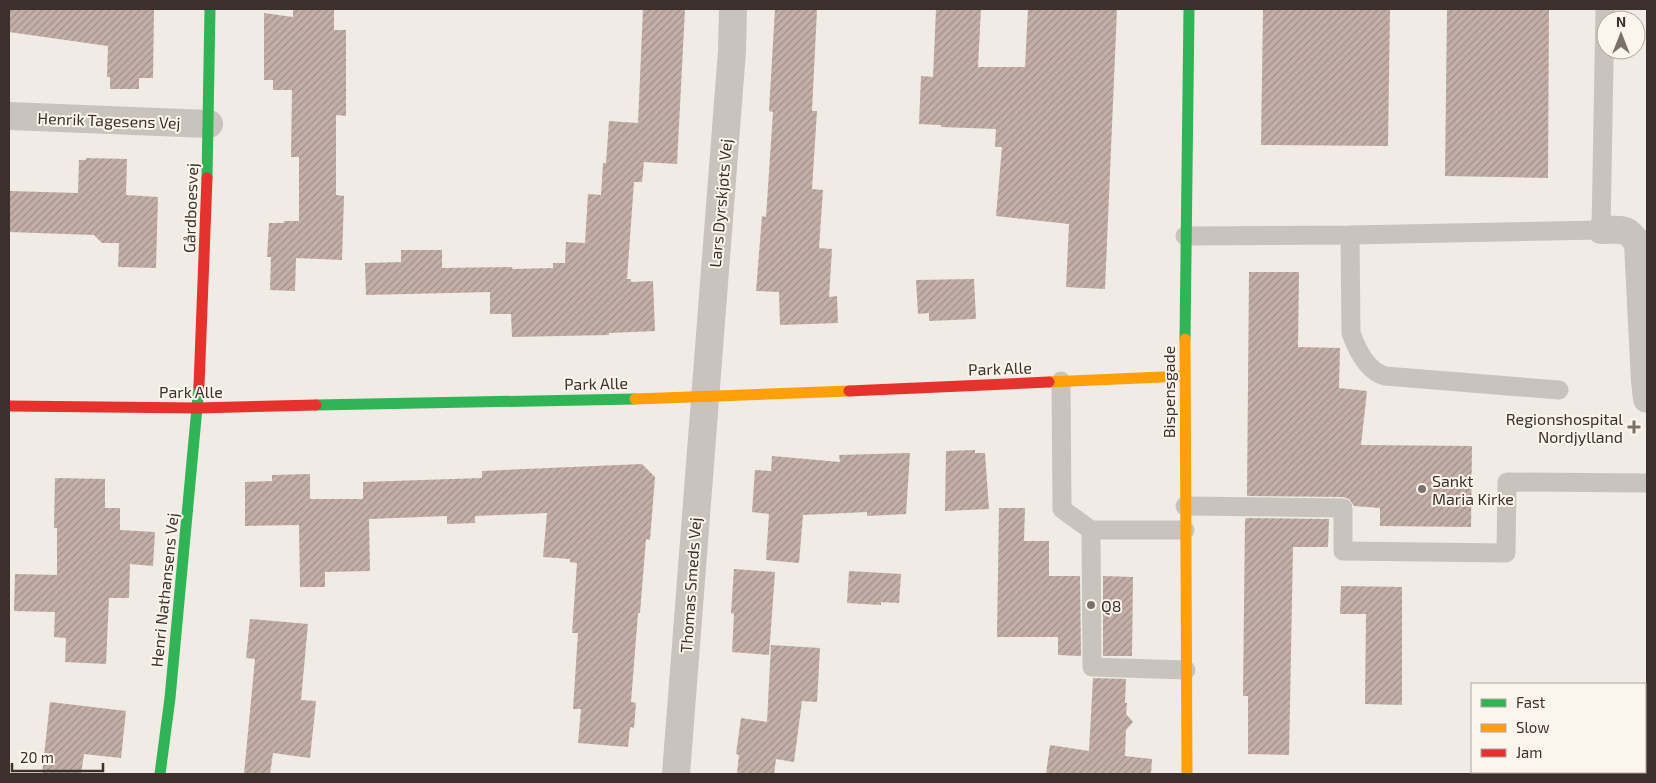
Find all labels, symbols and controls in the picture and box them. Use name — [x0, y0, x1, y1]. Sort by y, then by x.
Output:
north arrow — [1596, 10, 1646, 60]
text: N — [1616, 13, 1626, 30]
street label: Henrik Tagesens Vej — [37, 108, 181, 133]
street label: Lars Dyrskjøts Vej — [705, 138, 736, 268]
street label: Gårdboesvej — [179, 163, 202, 253]
street label: Bispensgade — [1159, 346, 1178, 438]
street label: Park Alle — [968, 357, 1032, 379]
street label: Park Alle — [564, 373, 628, 393]
street label: Park Alle — [159, 382, 223, 401]
place label: Regionshospital Nordjylland — [1506, 409, 1623, 447]
marker: Regionshospital Nordjylland — [1627, 420, 1641, 434]
place label: Sankt Maria Kirke — [1432, 471, 1514, 508]
marker: Sankt Maria Kirke — [1416, 483, 1428, 495]
street label: Henri Nathansens Vej — [146, 512, 183, 668]
street label: Thomas Smeds Vej — [676, 517, 705, 654]
place label: Q8 — [1101, 596, 1121, 616]
marker: Q8 — [1085, 599, 1097, 611]
legend — [1471, 683, 1646, 773]
text: Fast — [1516, 693, 1546, 711]
text: Slow — [1516, 718, 1550, 736]
scale bar — [12, 740, 104, 772]
text: Jam — [1516, 743, 1542, 761]
text: 20 m — [20, 748, 54, 766]

